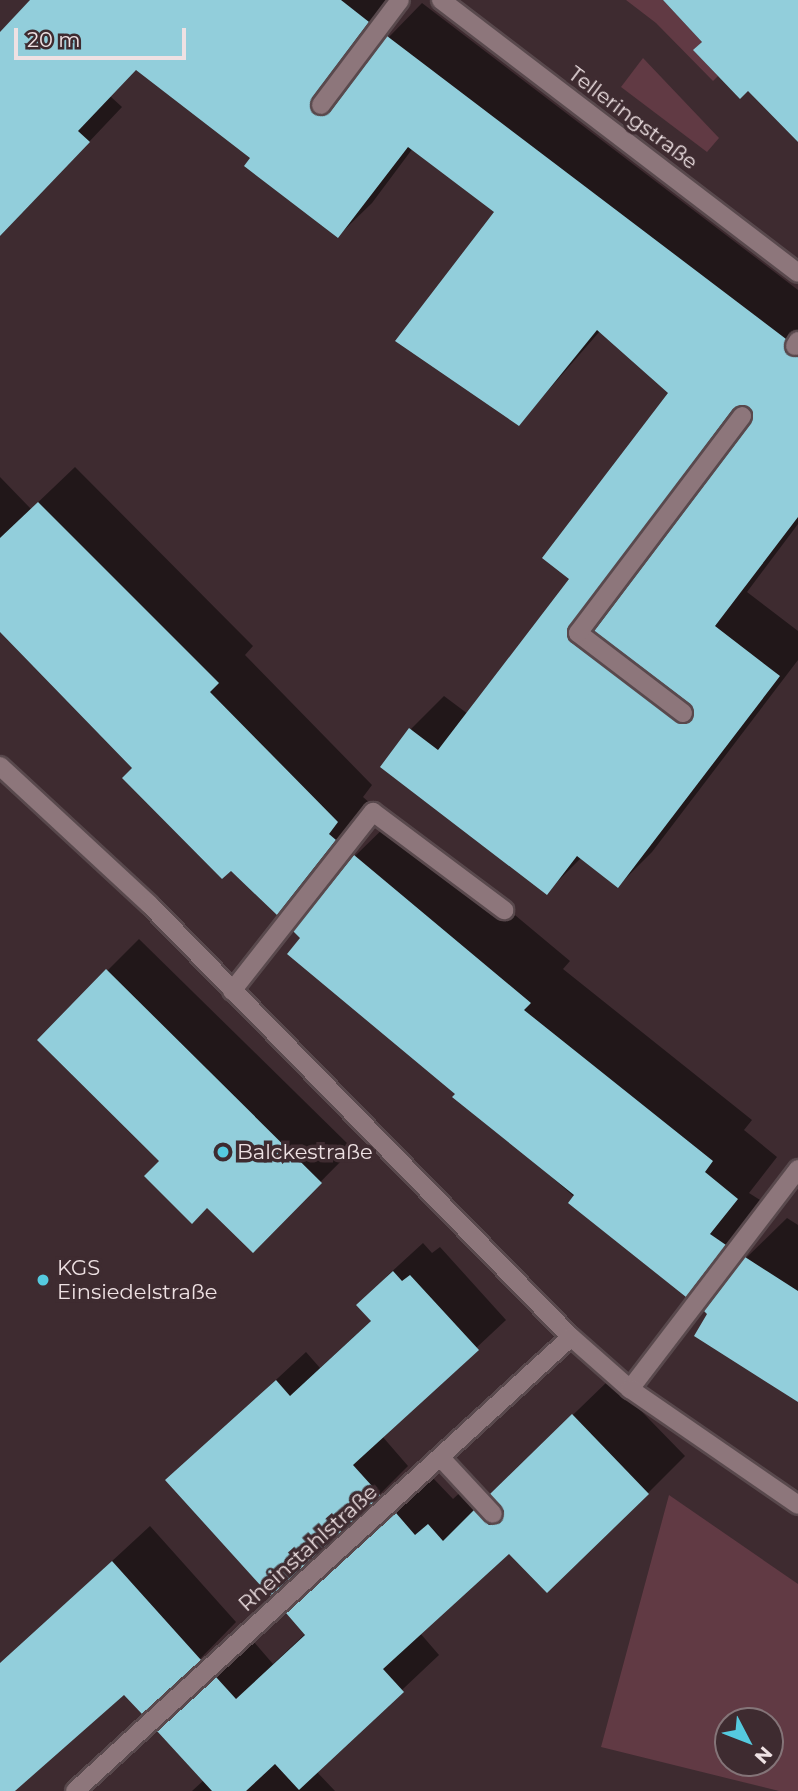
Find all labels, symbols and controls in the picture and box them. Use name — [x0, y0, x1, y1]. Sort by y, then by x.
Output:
scale bar — [18, 14, 189, 58]
text: 20 m — [27, 27, 81, 52]
street label: Telleringstraße — [563, 61, 703, 175]
place label: Balckestraße — [237, 1139, 373, 1165]
marker: Balckestraße — [215, 1144, 231, 1160]
place label: KGS Einsiedelstraße — [57, 1255, 217, 1305]
marker: KGS Einsiedelstraße — [35, 1272, 51, 1288]
street label: Rheinstahlstraße — [233, 1479, 383, 1617]
north arrow — [714, 1707, 784, 1777]
text: N — [750, 1742, 777, 1768]

